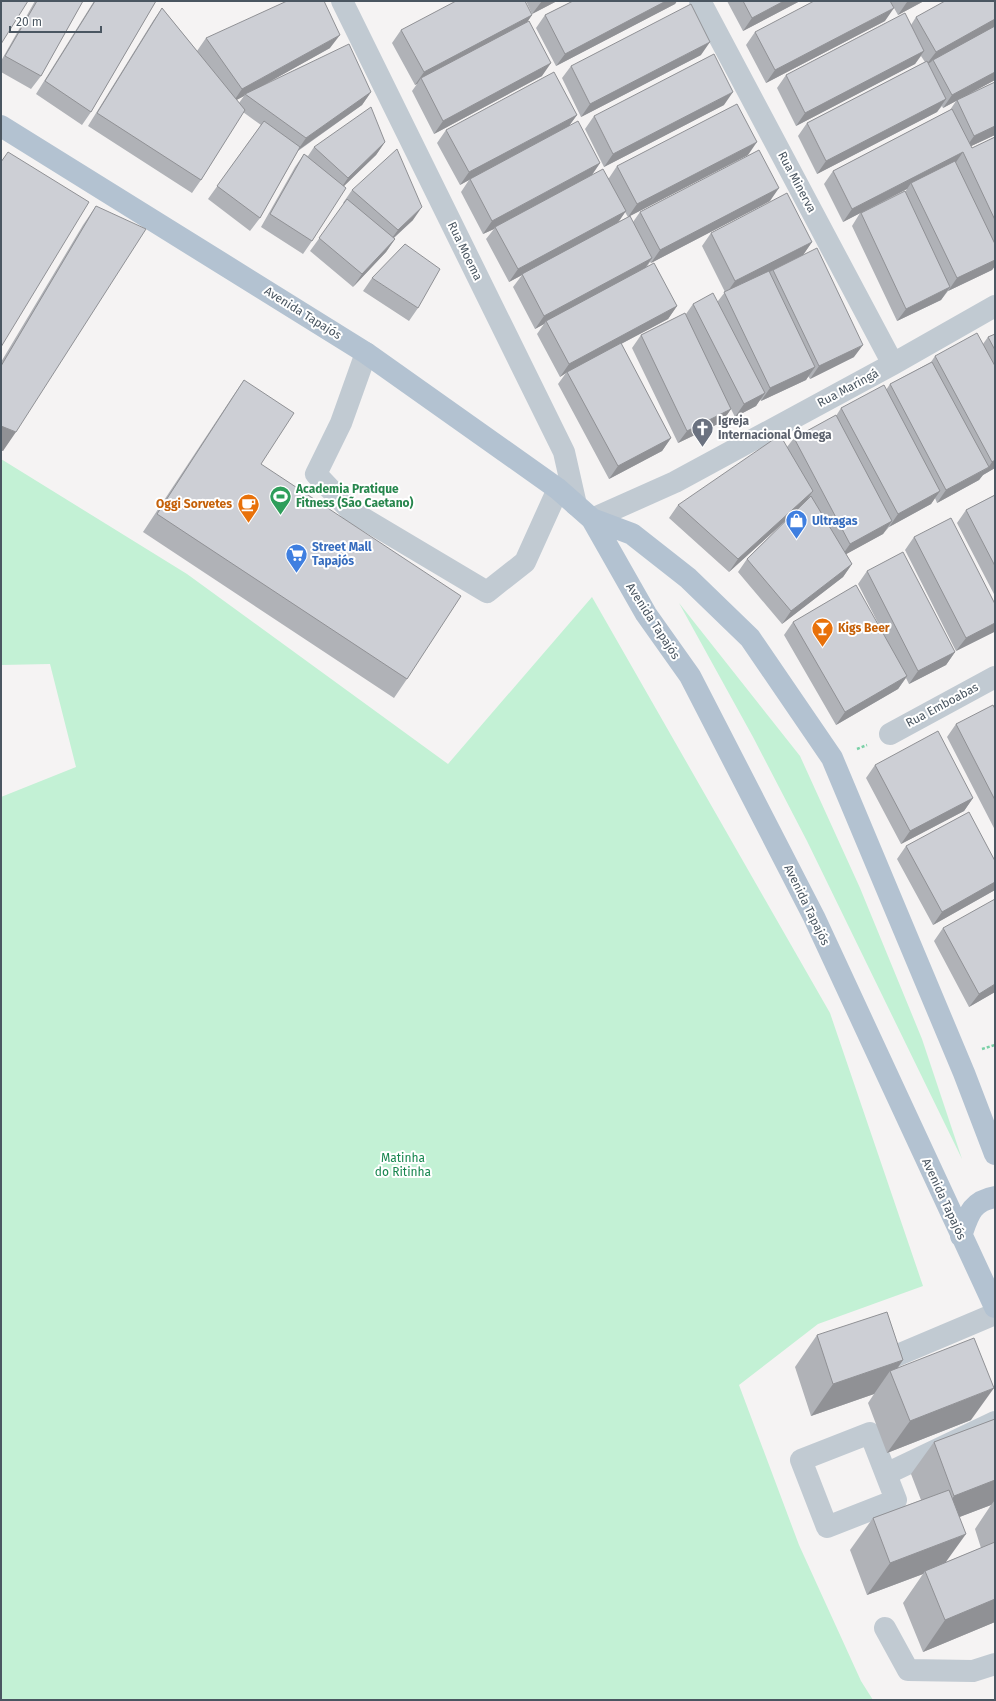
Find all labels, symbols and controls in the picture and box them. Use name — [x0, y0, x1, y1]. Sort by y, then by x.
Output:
scale bar — [10, 8, 101, 34]
text: 20 m — [16, 15, 42, 29]
street label: Rua Minerva — [775, 149, 819, 215]
street label: Rua Moema — [445, 219, 485, 283]
street label: Avenida Tapajós — [262, 284, 344, 342]
street label: Rua Maringá — [815, 366, 881, 410]
place label: Igreja Internacional Ômega — [718, 414, 832, 442]
church icon: Igreja Internacional Ômega — [689, 415, 715, 448]
place label: Academia Pratique Fitness (São Caetano) — [295, 482, 414, 510]
sports icon: Academia Pratique Fitness (São Caetano) — [268, 483, 294, 516]
cafe icon: Oggi Sorvetes — [235, 491, 261, 524]
place label: Oggi Sorvetes — [156, 497, 232, 511]
shop icon: Ultragas — [783, 508, 809, 541]
place label: Ultragas — [812, 514, 858, 528]
place label: Street Mall Tapajós — [312, 540, 372, 568]
supermarket icon: Street Mall Tapajós — [283, 541, 309, 574]
street label: Avenida Tapajós — [623, 580, 683, 662]
bar icon: Kigs Beer — [809, 615, 835, 648]
place label: Kigs Beer — [838, 621, 890, 635]
street label: Rua Emboabas — [903, 680, 981, 730]
street label: Avenida Tapajós — [781, 862, 833, 948]
park label: Matinha do Ritinha — [375, 1151, 431, 1179]
street label: Avenida Tapajós — [919, 1156, 969, 1242]

